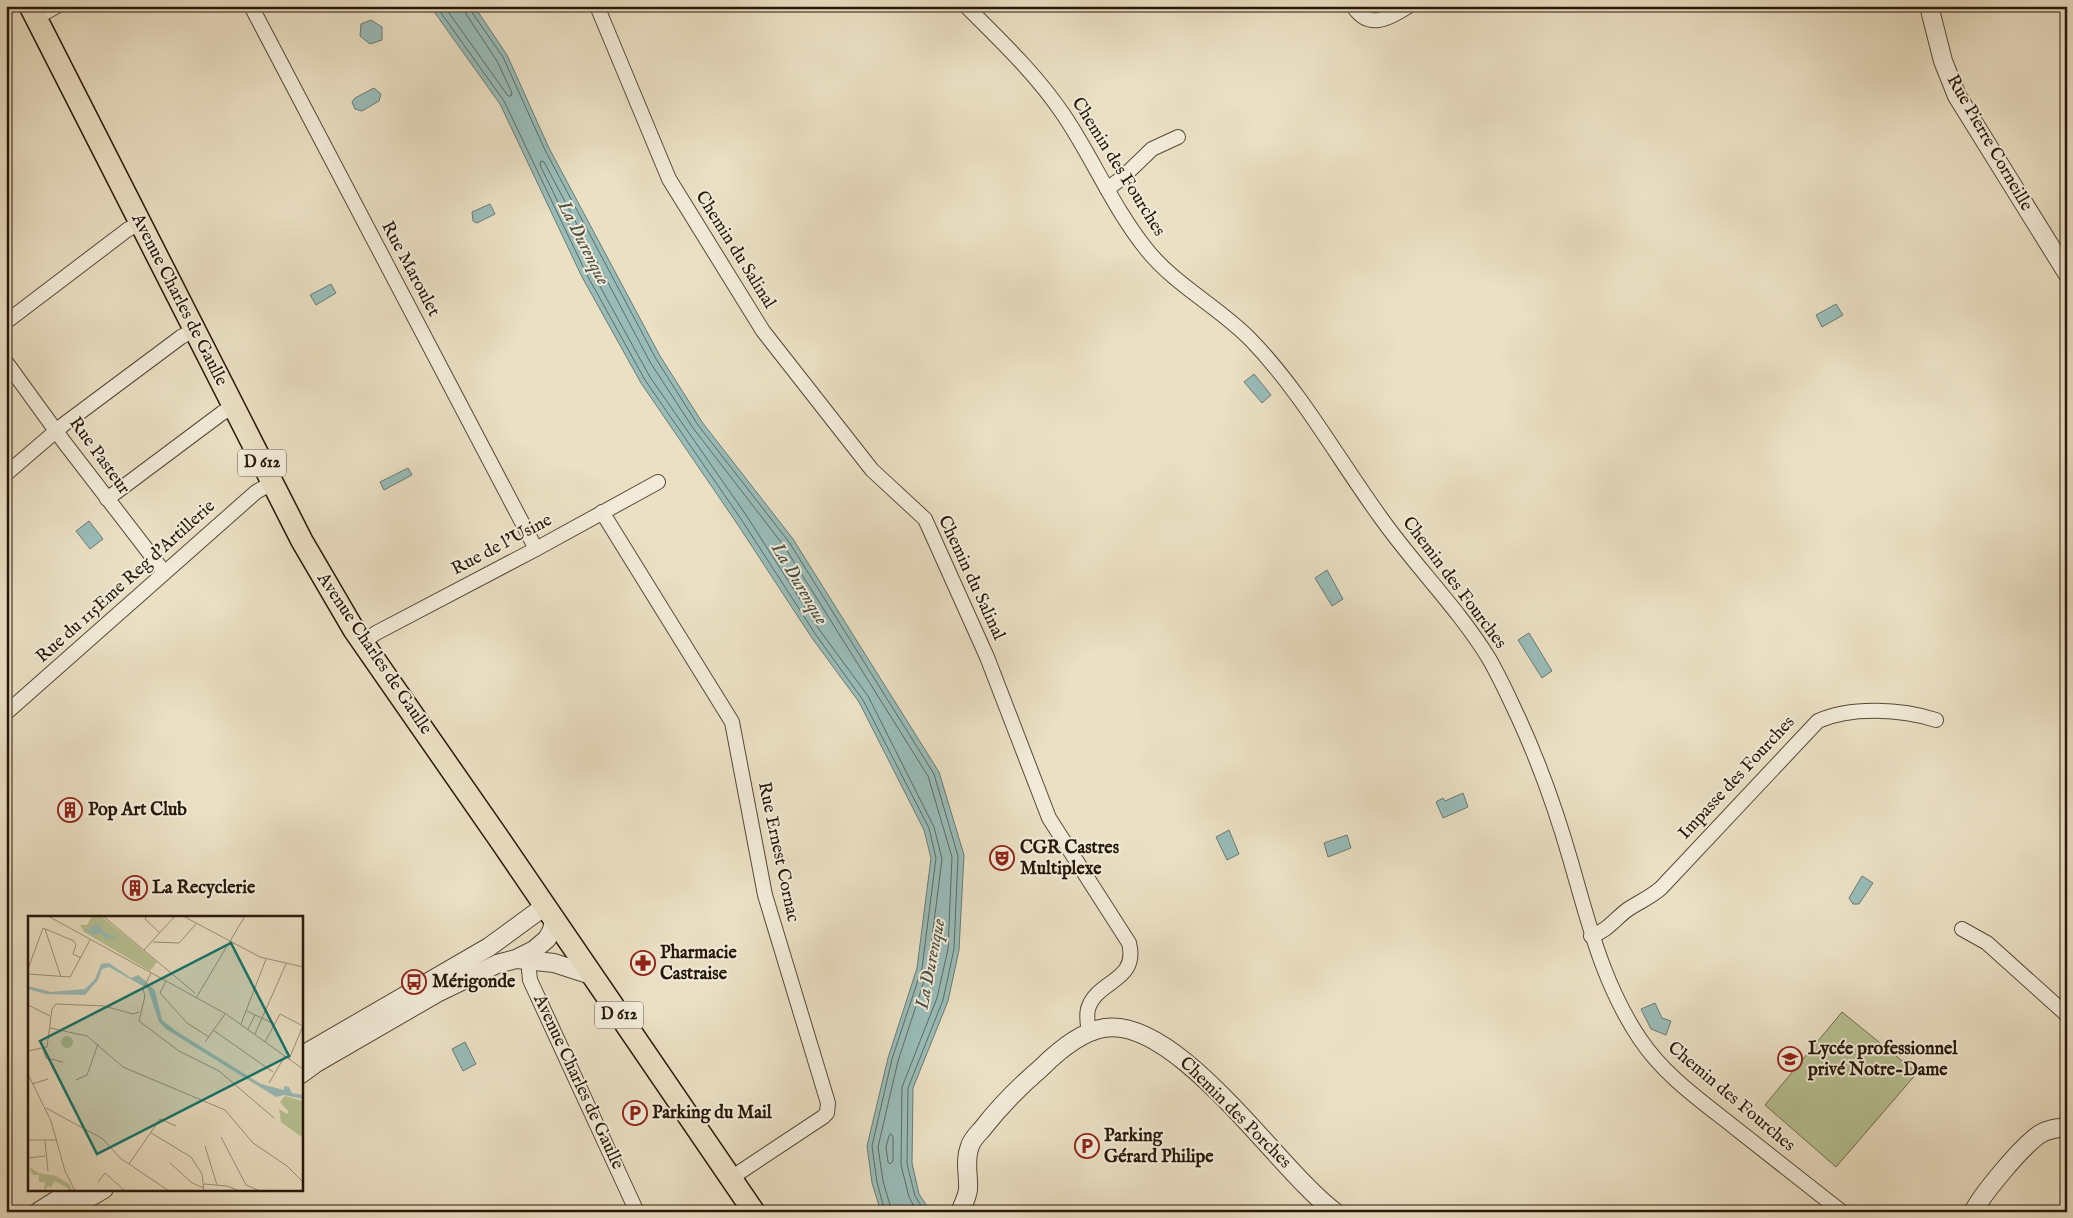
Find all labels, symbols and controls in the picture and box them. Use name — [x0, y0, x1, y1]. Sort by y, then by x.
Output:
street label: Rue Pierre Corneille — [1941, 71, 2037, 215]
street label: Chemin des Fourches — [1066, 93, 1170, 241]
street label: Chemin du Salinal — [690, 187, 781, 313]
water label: La Durenque — [551, 196, 615, 290]
street label: Avenue Charles de Gaulle — [125, 209, 232, 390]
street label: Rue Maroulet — [375, 217, 445, 321]
street label: Rue Pasteur — [63, 413, 135, 499]
road number: D 612 — [238, 449, 286, 476]
street label: Rue du 115Eme Reg d'Artillerie — [32, 495, 220, 669]
street label: Rue de l'Usine — [448, 509, 556, 581]
street label: Chemin du Salinal — [932, 512, 1010, 644]
street label: Chemin des Fourches — [1397, 512, 1511, 654]
water label: La Durenque — [765, 538, 833, 630]
street label: Avenue Charles de Gaulle — [311, 568, 437, 739]
street label: Impasse des Fourches — [1674, 711, 1800, 845]
street label: Rue Ernest Cornac — [752, 780, 804, 924]
building icon: Pop Art Club — [57, 797, 83, 823]
place label: Pop Art Club — [88, 799, 187, 822]
place label: CGR Castres Multiplexe — [1020, 837, 1120, 881]
theatre icon: CGR Castres Multiplexe — [989, 845, 1015, 871]
building icon: La Recyclerie — [122, 875, 148, 901]
place label: La Recyclerie — [152, 877, 256, 900]
inset map — [28, 916, 302, 1190]
water label: La Durenque — [910, 916, 952, 1012]
place label: Pharmacie Castraise — [660, 942, 738, 986]
pharmacy icon: Pharmacie Castraise — [630, 950, 656, 976]
bus stop icon: Mérigonde — [401, 969, 427, 995]
place label: Mérigonde — [432, 971, 516, 994]
street label: Avenue Charles de Gaulle — [527, 990, 629, 1173]
road number: D 612 — [595, 1002, 643, 1028]
street label: Chemin des Fourches — [1662, 1037, 1800, 1157]
place label: Lycée professionnel privé Notre-Dame — [1807, 1038, 1958, 1082]
school or university icon: Lycée professionnel privé Notre-Dame — [1777, 1046, 1803, 1072]
street label: Chemin des Porches — [1174, 1052, 1296, 1174]
parking icon: Parking du Mail — [622, 1100, 648, 1126]
place label: Parking du Mail — [652, 1102, 773, 1125]
place label: Parking Gérard Philipe — [1104, 1125, 1214, 1169]
parking icon: Parking Gérard Philipe — [1074, 1133, 1100, 1159]

